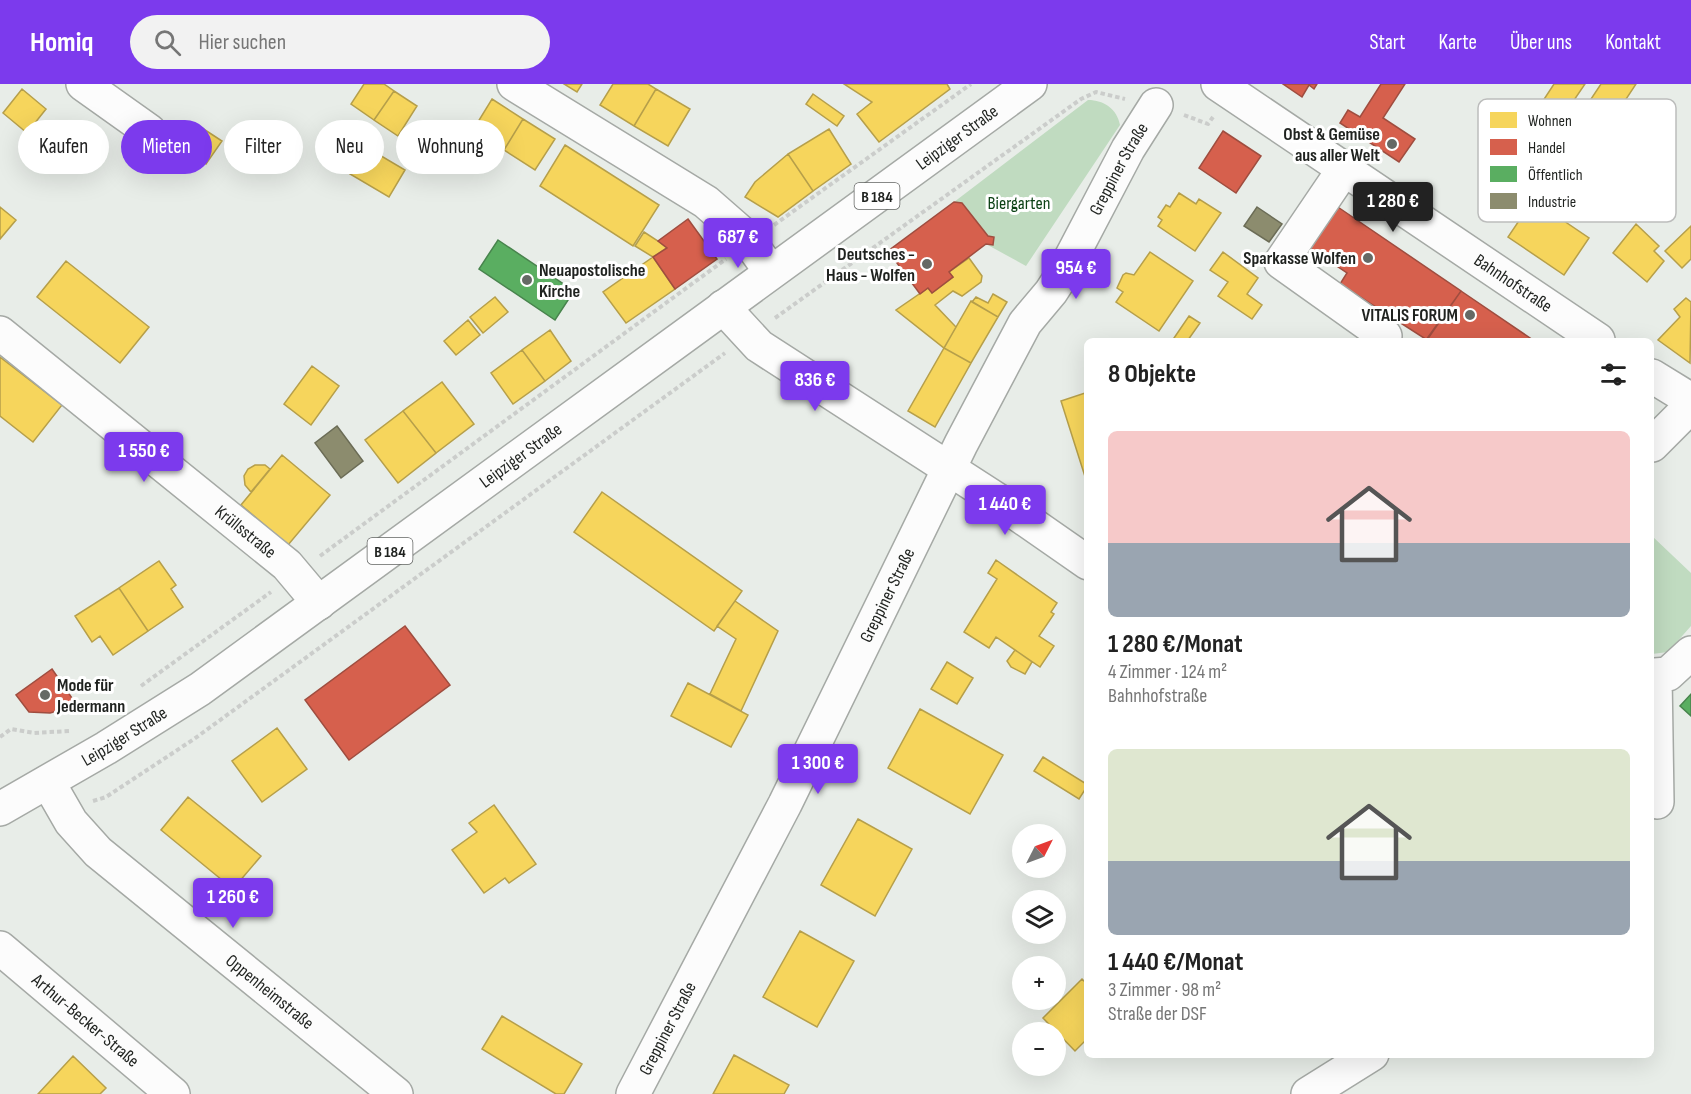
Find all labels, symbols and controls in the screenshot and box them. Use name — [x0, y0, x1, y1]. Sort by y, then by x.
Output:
search box — [130, 15, 550, 69]
text: Homiq — [30, 26, 94, 59]
icon: search — [151, 26, 184, 59]
text: Hier suchen — [199, 29, 286, 56]
text: Start — [1369, 30, 1406, 55]
text: Karte — [1439, 30, 1477, 55]
text: Über uns — [1510, 30, 1572, 55]
text: Kontakt — [1605, 30, 1661, 55]
legend — [1478, 99, 1676, 222]
street label: Leipziger Straße — [912, 101, 1002, 175]
text: Wohnen — [1528, 112, 1572, 131]
street label: Greppiner Straße — [1085, 119, 1153, 219]
chip: Kaufen — [18, 120, 109, 174]
chip: Mieten — [121, 120, 212, 174]
chip: Filter — [224, 120, 303, 174]
chip: Neu — [315, 120, 384, 174]
chip: Wohnung — [396, 120, 505, 174]
place label: Obst & Gemüse aus aller Welt — [1283, 124, 1380, 166]
marker: Obst & Gemüse aus aller Welt — [1385, 137, 1399, 151]
text: Handel — [1528, 139, 1565, 158]
text: Öffentlich — [1528, 166, 1583, 185]
pin: 1 280 € — [1338, 182, 1448, 233]
road number: B 184 — [854, 183, 900, 209]
text: 1 280 € — [1367, 189, 1419, 213]
park label: Biergarten — [988, 193, 1050, 214]
text: Industrie — [1528, 193, 1576, 212]
pin: 687 € — [696, 218, 780, 269]
text: 687 € — [718, 225, 758, 249]
place label: Deutsches - Haus - Wolfen — [826, 244, 915, 286]
place label: Sparkasse Wolfen — [1243, 248, 1356, 269]
pin: 954 € — [1034, 249, 1118, 300]
street label: Bahnhofstraße — [1470, 250, 1556, 317]
marker: Sparkasse Wolfen — [1361, 251, 1375, 265]
text: 954 € — [1056, 256, 1096, 280]
marker: Deutsches - Haus - Wolfen — [920, 257, 934, 271]
place label: Neuapostolische Kirche — [539, 260, 646, 302]
marker: Neuapostolische Kirche — [520, 273, 534, 287]
place label: VITALIS FORUM — [1362, 305, 1458, 326]
marker: VITALIS FORUM — [1463, 308, 1477, 322]
icon: filters — [1597, 358, 1630, 391]
text: 8 Objekte — [1108, 359, 1196, 390]
pin: 836 € — [773, 361, 857, 412]
text: 836 € — [794, 368, 836, 392]
street label: Leipziger Straße — [476, 419, 566, 493]
pin: 1 550 € — [89, 432, 199, 483]
text: 1 550 € — [118, 439, 170, 463]
icon: home — [1315, 470, 1423, 578]
pin: 1 440 € — [950, 485, 1060, 536]
text: 1 440 € — [979, 492, 1031, 516]
street label: Krüllsstraße — [211, 501, 280, 563]
road number: B 184 — [368, 538, 412, 564]
street label: Greppiner Straße — [856, 545, 920, 646]
text: 1 280 €/Monat — [1108, 629, 1243, 660]
text: 4 Zimmer · 124 m² — [1108, 660, 1227, 684]
place label: Mode für Jedermann — [56, 675, 125, 717]
text: Bahnhofstraße — [1108, 684, 1207, 708]
marker: Mode für Jedermann — [38, 688, 52, 702]
street label: Leipziger Straße — [78, 702, 171, 771]
pin: 1 300 € — [763, 744, 873, 795]
text: 1 300 € — [792, 751, 844, 775]
icon: home — [1315, 788, 1423, 896]
north arrow — [1012, 824, 1066, 878]
map controls — [1012, 824, 1066, 1076]
pin: 1 260 € — [178, 878, 288, 929]
text: 1 260 € — [207, 885, 259, 909]
button: layers — [1012, 890, 1066, 944]
text: 1 440 €/Monat — [1108, 947, 1243, 978]
street label: Oppenheimstraße — [221, 950, 318, 1034]
button: + — [1012, 956, 1066, 1010]
street label: Arthur-Becker-Straße — [27, 969, 143, 1072]
text: 3 Zimmer · 98 m² — [1108, 978, 1221, 1002]
street label: Greppiner Straße — [635, 979, 701, 1079]
text: Straße der DSF — [1108, 1002, 1207, 1026]
button: − — [1012, 1022, 1066, 1076]

